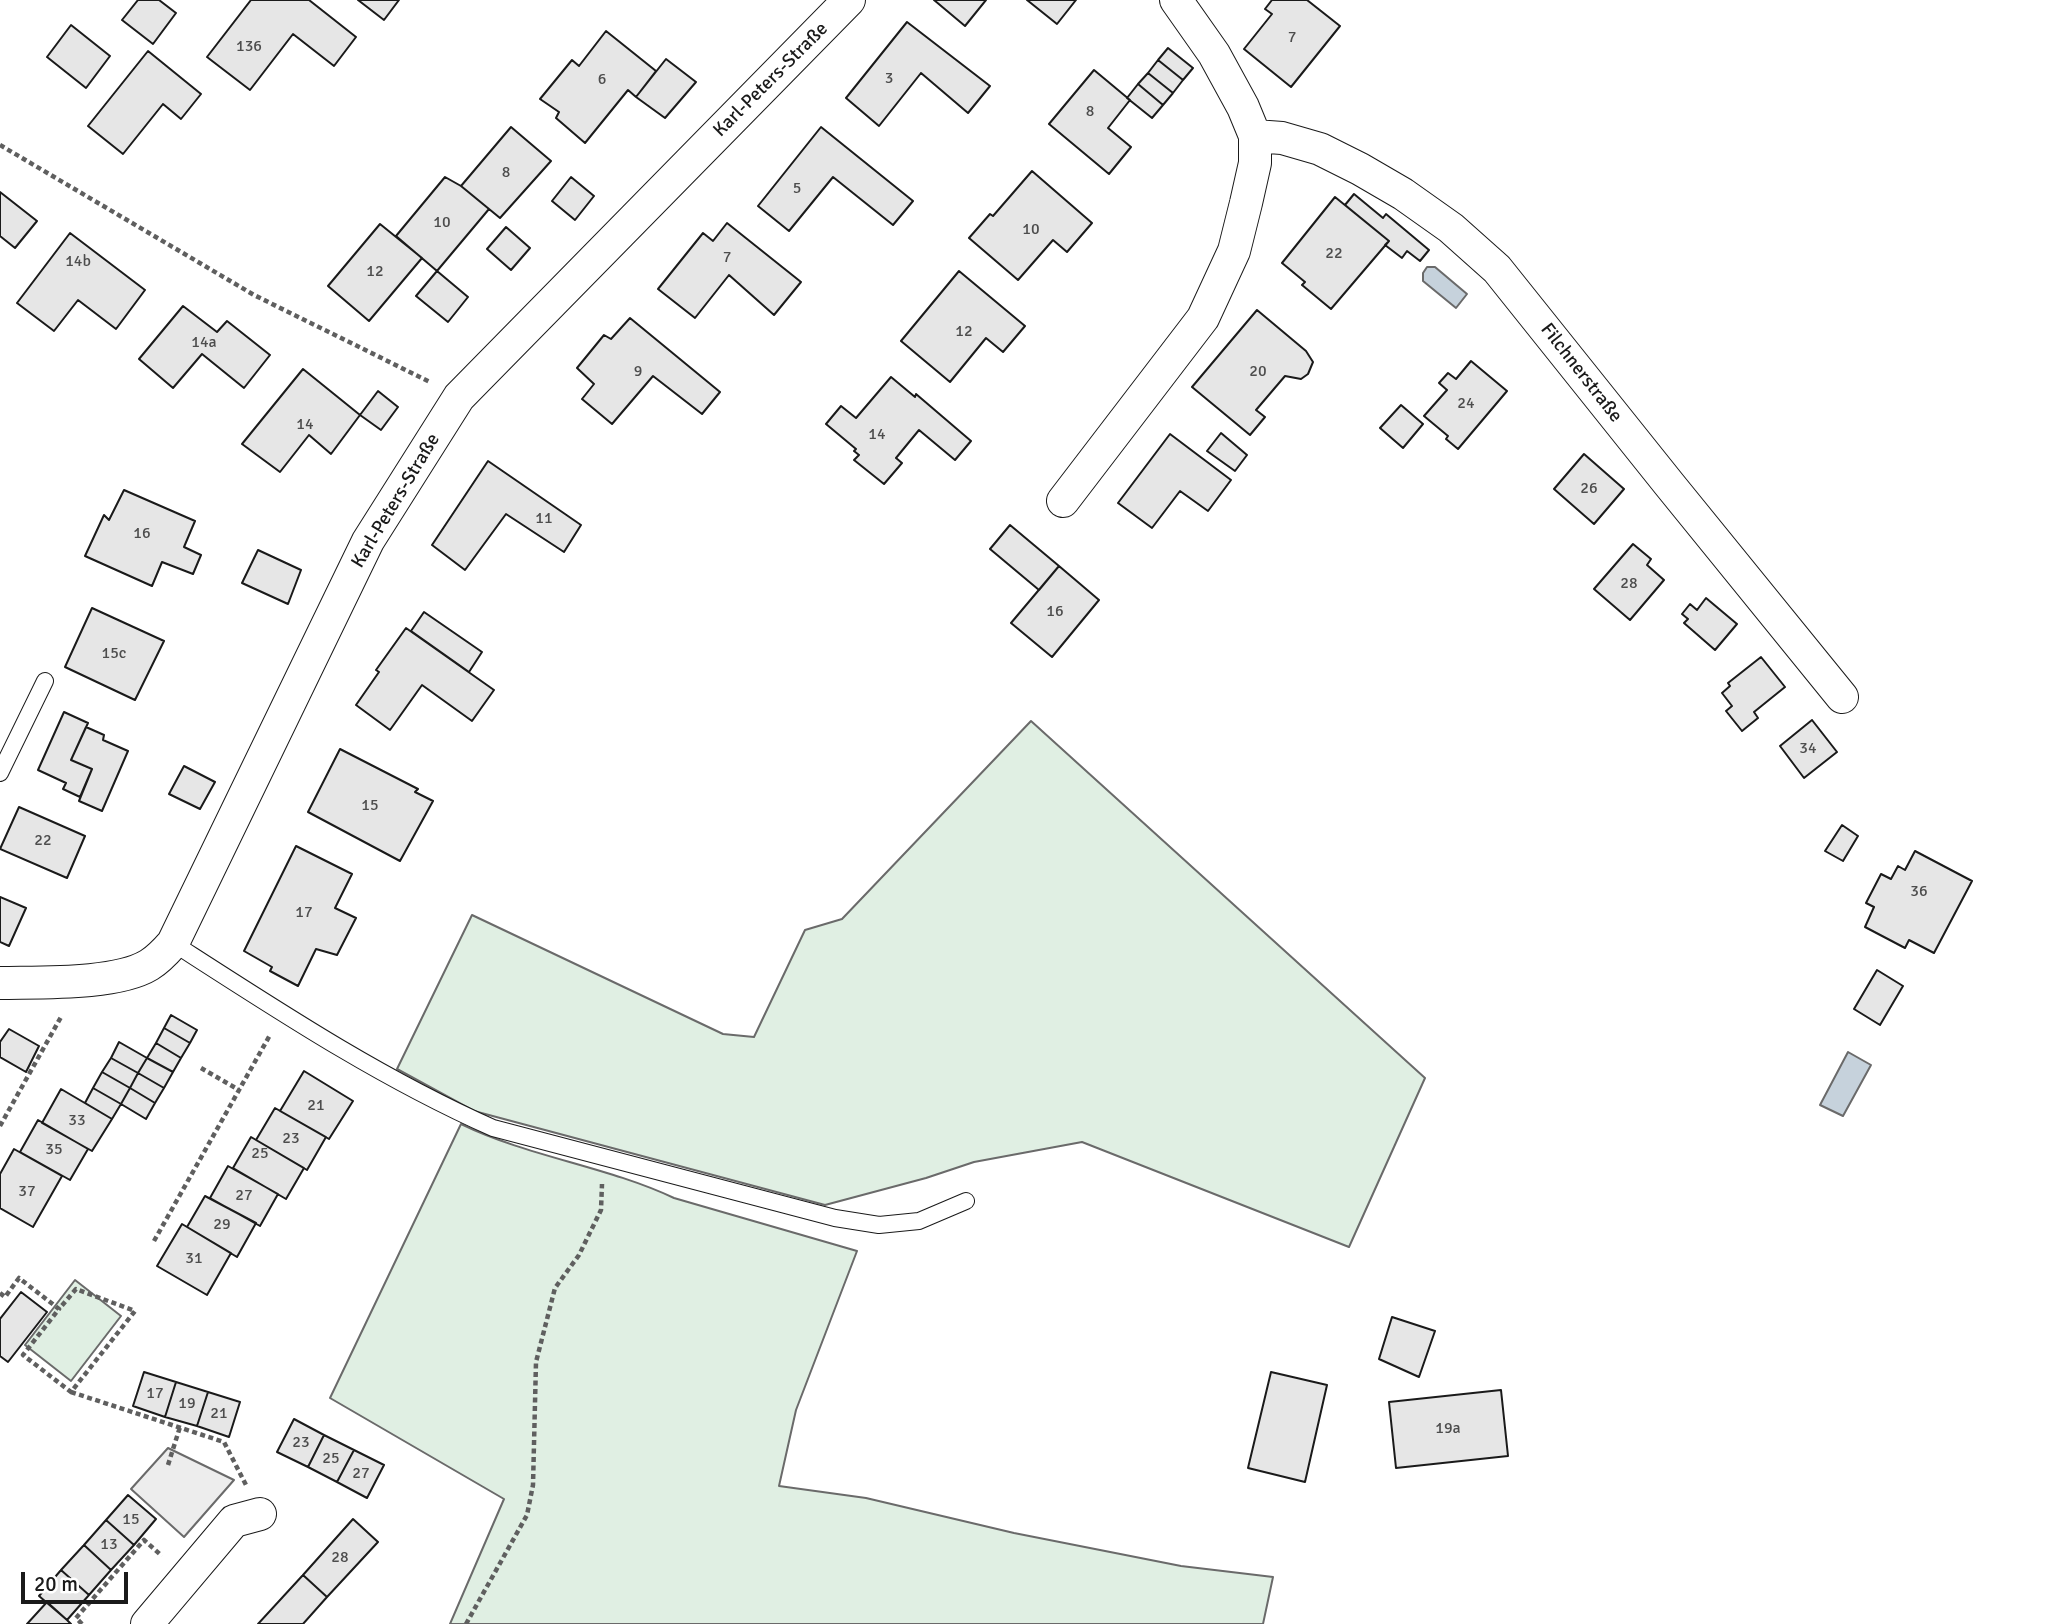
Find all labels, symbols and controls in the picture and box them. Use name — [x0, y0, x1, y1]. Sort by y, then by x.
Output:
street label: Karl-Peters-Straße — [709, 18, 833, 142]
house number: 7 — [1288, 28, 1296, 48]
house number: 136 — [236, 37, 262, 57]
house number: 3 — [885, 69, 893, 89]
house number: 6 — [598, 70, 606, 90]
house number: 8 — [1086, 102, 1094, 122]
house number: 8 — [502, 163, 510, 183]
house number: 5 — [793, 179, 801, 199]
house number: 10 — [433, 213, 451, 233]
house number: 10 — [1022, 220, 1040, 240]
house number: 22 — [1325, 244, 1343, 264]
house number: 7 — [723, 248, 731, 268]
house number: 14b — [65, 252, 91, 272]
house number: 12 — [366, 262, 384, 282]
street label: Filchnerstraße — [1535, 319, 1627, 427]
house number: 12 — [955, 322, 973, 342]
house number: 14a — [191, 333, 217, 353]
house number: 9 — [634, 362, 642, 382]
house number: 20 — [1249, 362, 1267, 382]
house number: 24 — [1457, 394, 1475, 414]
house number: 14 — [296, 415, 314, 435]
house number: 14 — [868, 425, 886, 445]
street label: Karl-Peters-Straße — [347, 430, 445, 572]
house number: 26 — [1580, 479, 1598, 499]
house number: 11 — [535, 509, 553, 529]
house number: 16 — [133, 524, 151, 544]
house number: 28 — [1620, 574, 1638, 594]
house number: 16 — [1046, 602, 1064, 622]
house number: 15c — [102, 644, 126, 664]
house number: 34 — [1799, 739, 1817, 759]
house number: 15 — [361, 796, 379, 816]
house number: 22 — [34, 831, 52, 851]
house number: 36 — [1910, 882, 1928, 902]
house number: 17 — [295, 903, 313, 923]
house number: 21 — [307, 1096, 325, 1116]
house number: 33 — [68, 1111, 86, 1131]
house number: 23 — [282, 1129, 300, 1149]
house number: 35 — [45, 1140, 63, 1160]
house number: 25 — [251, 1144, 269, 1164]
house number: 37 — [18, 1182, 36, 1202]
house number: 27 — [235, 1186, 253, 1206]
house number: 29 — [213, 1215, 231, 1235]
house number: 31 — [185, 1249, 203, 1269]
house number: 17 — [146, 1384, 164, 1404]
house number: 19 — [178, 1394, 196, 1414]
house number: 21 — [210, 1404, 228, 1424]
house number: 19a — [1435, 1419, 1461, 1439]
house number: 23 — [292, 1433, 310, 1453]
house number: 25 — [322, 1449, 340, 1469]
house number: 27 — [352, 1464, 370, 1484]
house number: 15 — [122, 1510, 140, 1530]
house number: 13 — [100, 1535, 118, 1555]
house number: 28 — [331, 1548, 349, 1568]
scale bar — [24, 1558, 131, 1602]
text: 20 m — [34, 1571, 78, 1597]

